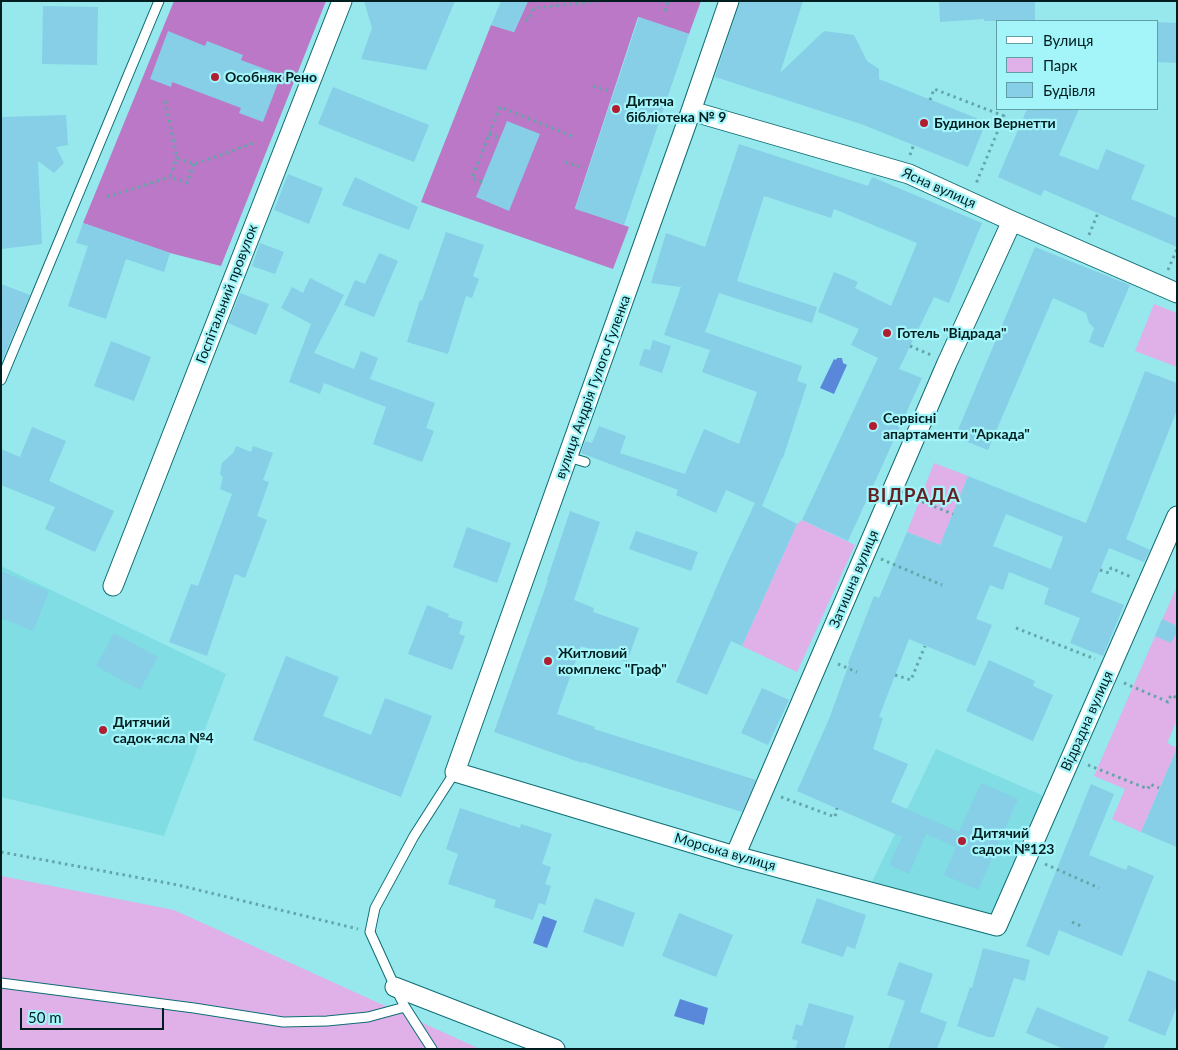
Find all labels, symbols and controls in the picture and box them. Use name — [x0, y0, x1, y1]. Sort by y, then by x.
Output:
legend — [996, 20, 1158, 110]
text: Вулиця — [1043, 31, 1093, 49]
text: Парк — [1043, 56, 1077, 74]
place label: Особняк Рено — [225, 69, 317, 85]
marker: Особняк Рено — [209, 71, 221, 83]
text: Будівля — [1043, 81, 1095, 99]
place label: Дитяча бібліотека № 9 — [626, 93, 726, 125]
marker: Дитяча бібліотека № 9 — [610, 103, 622, 115]
place label: Будинок Вернетти — [934, 115, 1056, 131]
marker: Будинок Вернетти — [918, 117, 930, 129]
street label: Ясна вулиця — [899, 164, 979, 212]
street label: Госпітальний провулок — [193, 222, 261, 366]
street label: вулиця Андрія Гулого-Гуленка — [552, 293, 634, 481]
place label: Готель "Відрада" — [897, 325, 1006, 341]
marker: Готель "Відрада" — [881, 327, 893, 339]
place label: Сервісні апартаменти "Аркада" — [883, 410, 1030, 442]
marker: Сервісні апартаменти "Аркада" — [867, 420, 879, 432]
district label: ВІДРАДА — [866, 485, 962, 507]
street label: Затишна вулиця — [826, 528, 882, 630]
place label: Житловий комплекс "Граф" — [558, 645, 667, 678]
marker: Житловий комплекс "Граф" — [542, 655, 554, 667]
street label: Відрадна вулиця — [1057, 668, 1117, 774]
place label: Дитячий садок-ясла №4 — [113, 714, 214, 746]
marker: Дитячий садок-ясла №4 — [97, 724, 109, 736]
place label: Дитячий садок №123 — [972, 825, 1054, 858]
street label: Морська вулиця — [672, 829, 778, 875]
marker: Дитячий садок №123 — [956, 835, 968, 847]
scale bar — [22, 998, 166, 1030]
text: 50 m — [28, 1008, 62, 1026]

